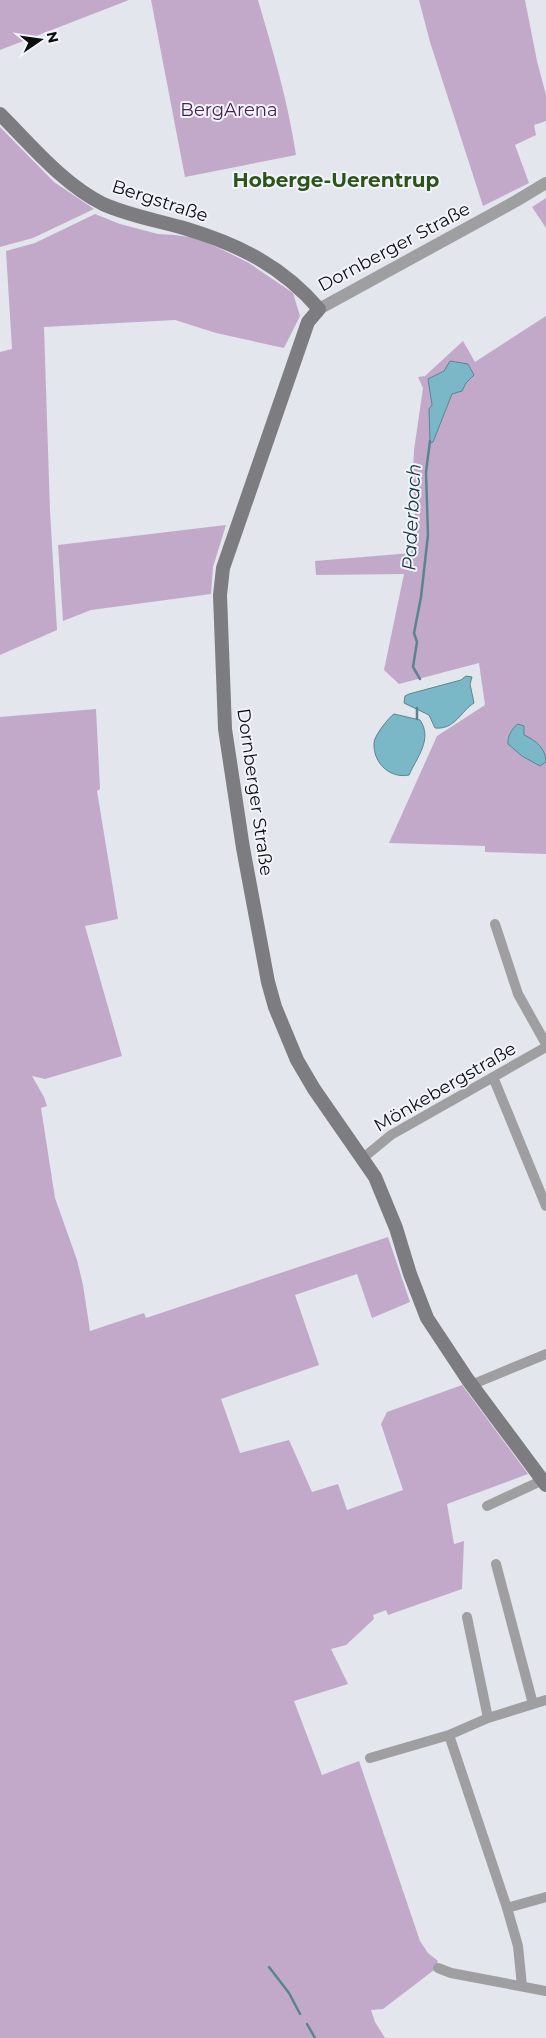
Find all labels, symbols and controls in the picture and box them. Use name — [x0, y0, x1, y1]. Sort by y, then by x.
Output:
north arrow — [15, 15, 65, 65]
text: N — [43, 30, 63, 45]
park label: BergArena — [180, 99, 278, 121]
district label: Hoberge-Uerentrup — [233, 168, 440, 192]
street label: Bergstraße — [109, 175, 211, 227]
street label: Dornberger Straße — [314, 198, 474, 296]
water label: Paderbach — [397, 463, 426, 571]
street label: Dornberger Straße — [232, 707, 278, 877]
street label: Mönkebergstraße — [370, 1037, 520, 1137]

